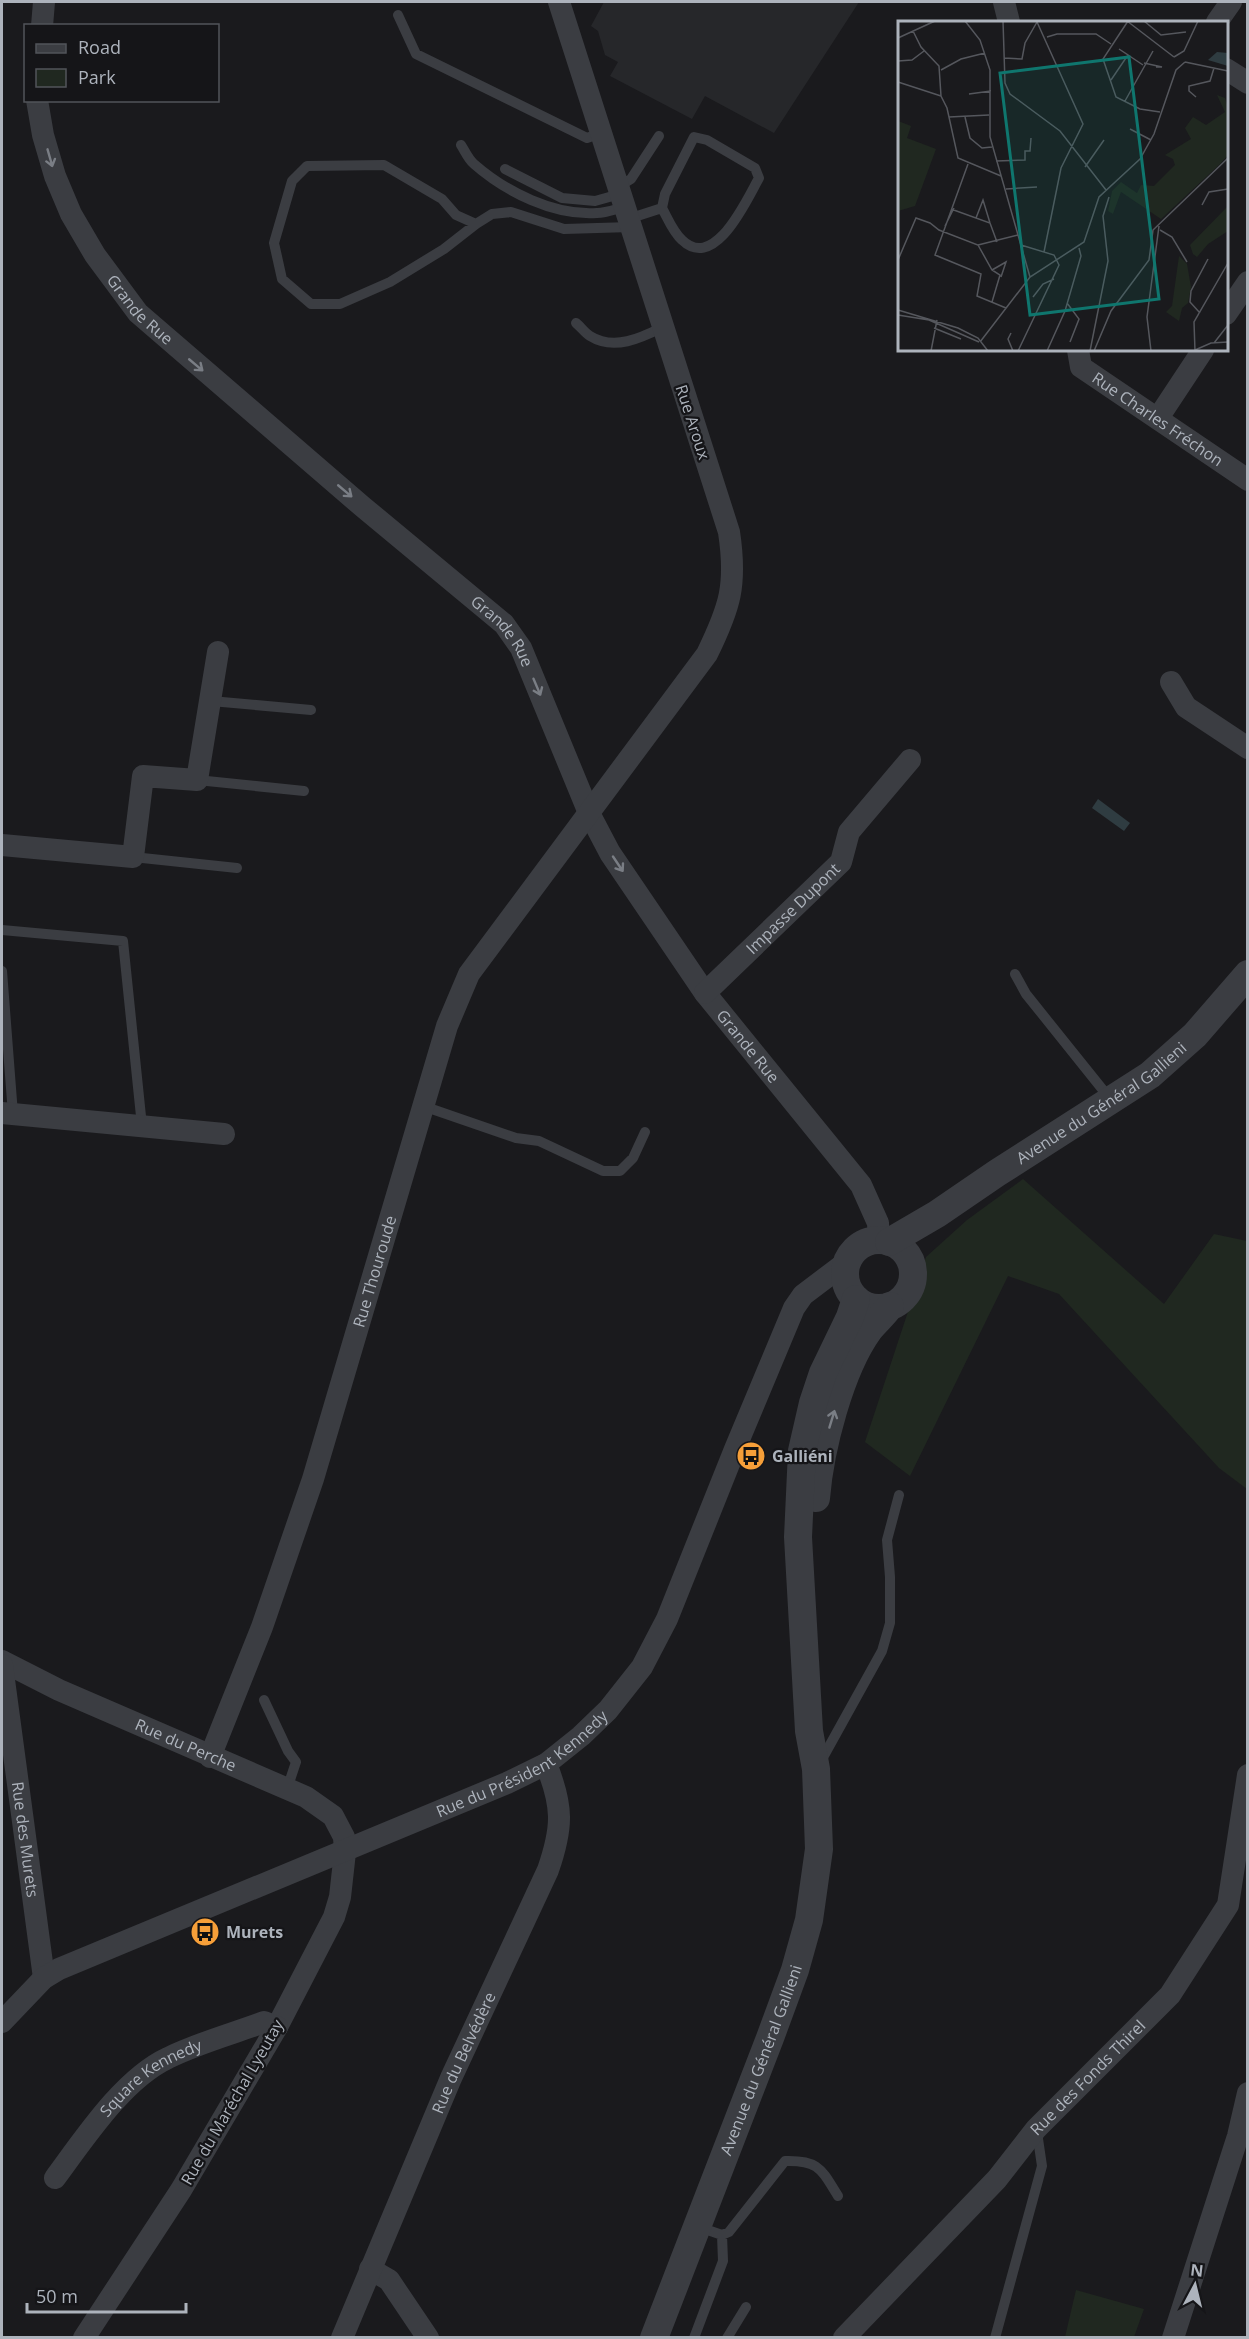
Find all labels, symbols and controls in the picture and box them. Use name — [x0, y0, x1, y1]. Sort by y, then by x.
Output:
inset map — [898, 21, 1228, 351]
legend — [24, 24, 219, 102]
text: Road — [78, 35, 121, 59]
text: Park — [78, 65, 116, 89]
one-way arrow — [44, 148, 56, 167]
street label: Grande Rue — [102, 270, 178, 349]
one-way arrow — [188, 358, 203, 372]
street label: Rue Charles Fréchon — [1088, 367, 1228, 471]
street label: Rue Aroux — [671, 382, 716, 463]
one-way arrow — [337, 484, 352, 498]
street label: Grande Rue — [466, 590, 539, 670]
one-way arrow — [532, 677, 543, 696]
one-way arrow — [612, 855, 624, 872]
street label: Impasse Dupont — [741, 858, 845, 959]
street label: Grande Rue — [712, 1005, 785, 1087]
street label: Avenue du Général Gallieni — [1012, 1037, 1191, 1169]
street label: Rue Thouroude — [347, 1213, 401, 1330]
one-way arrow — [827, 1410, 838, 1429]
bus stop icon: Galliéni — [735, 1440, 767, 1472]
place label: Galliéni — [772, 1445, 833, 1467]
street label: Rue du Président Kennedy — [433, 1705, 613, 1822]
street label: Rue du Perche — [132, 1713, 240, 1776]
street label: Rue des Murets — [7, 1780, 44, 1899]
bus stop icon: Murets — [189, 1916, 221, 1948]
place label: Murets — [226, 1921, 283, 1943]
street label: Avenue du Général Gallieni — [715, 1962, 807, 2158]
street label: Rue du Belvédère — [426, 1988, 501, 2117]
street label: Rue du Maréchal Lyeutay — [176, 2014, 289, 2189]
street label: Rue des Fonds Thirel — [1025, 2015, 1150, 2140]
street label: Square Kennedy — [95, 2033, 206, 2121]
north arrow — [1165, 2255, 1225, 2315]
text: N — [1189, 2258, 1205, 2282]
scale bar — [27, 2276, 186, 2314]
text: 50 m — [36, 2284, 78, 2308]

